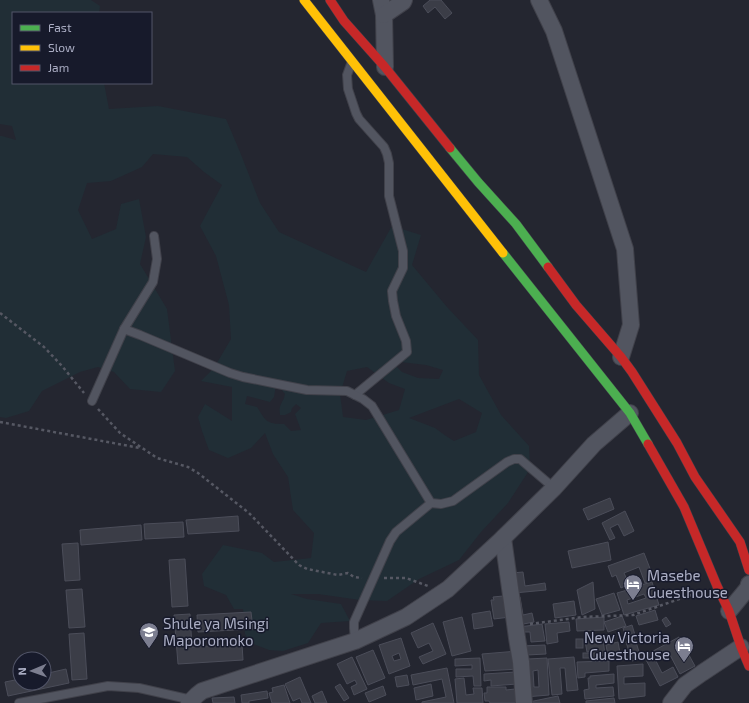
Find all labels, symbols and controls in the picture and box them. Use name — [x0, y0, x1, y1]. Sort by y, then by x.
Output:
legend — [12, 12, 152, 84]
text: Fast — [48, 20, 72, 34]
text: Slow — [48, 40, 75, 54]
text: Jam — [48, 60, 69, 74]
place label: Masebe Guesthouse — [647, 566, 728, 601]
hotel icon: Masebe Guesthouse — [622, 573, 644, 601]
place label: Shule ya Msingi Maporomoko — [163, 614, 269, 649]
school or university icon: Shule ya Msingi Maporomoko — [138, 621, 160, 649]
place label: New Victoria Guesthouse — [584, 628, 670, 663]
hotel icon: New Victoria Guesthouse — [673, 635, 695, 663]
north arrow — [12, 651, 52, 691]
text: N — [15, 667, 28, 676]

